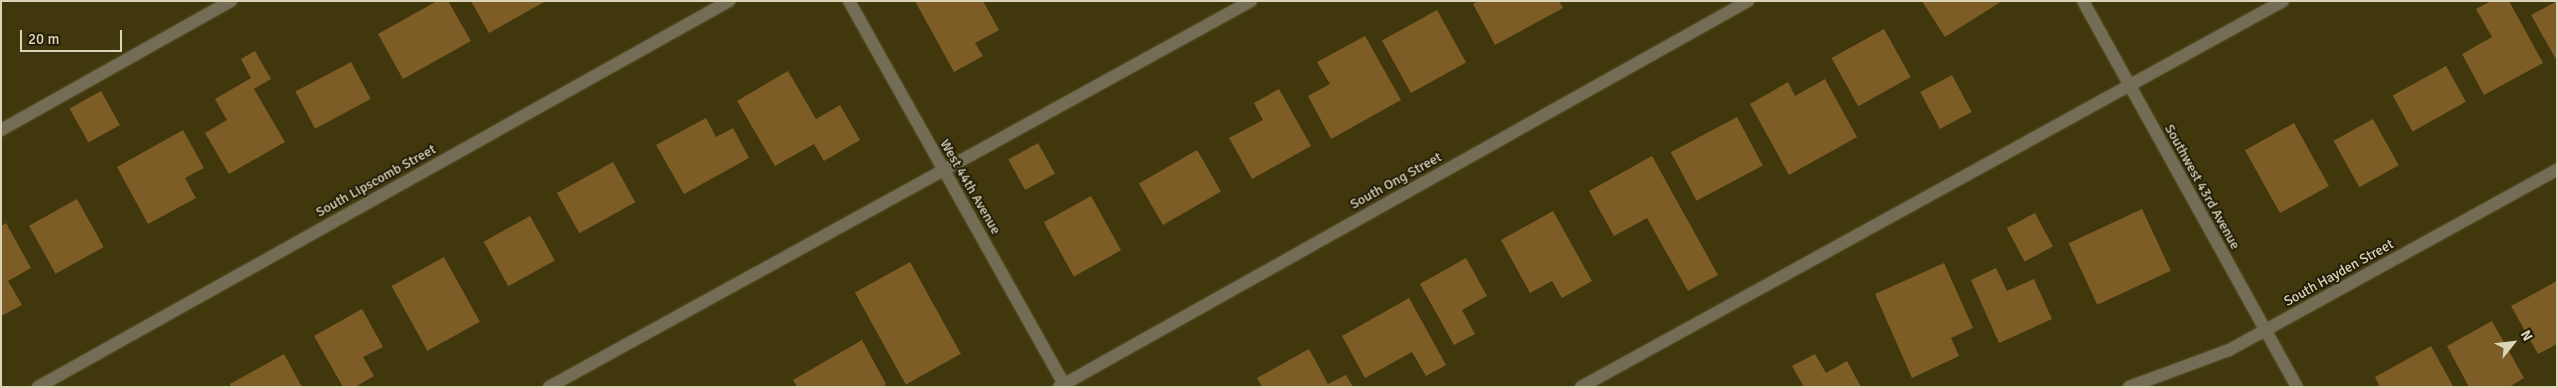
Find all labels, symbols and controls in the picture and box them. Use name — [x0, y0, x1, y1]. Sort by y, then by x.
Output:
scale bar — [22, 20, 125, 52]
text: 20 m — [28, 30, 59, 48]
street label: Southwest 43rd Avenue — [2161, 121, 2243, 253]
street label: West 44th Avenue — [936, 136, 1004, 238]
street label: South Lipscomb Street — [313, 141, 439, 221]
street label: South Ong Street — [1347, 149, 1445, 213]
street label: South Hayden Street — [2281, 236, 2397, 310]
north arrow — [2488, 318, 2538, 368]
text: N — [2517, 327, 2536, 344]

